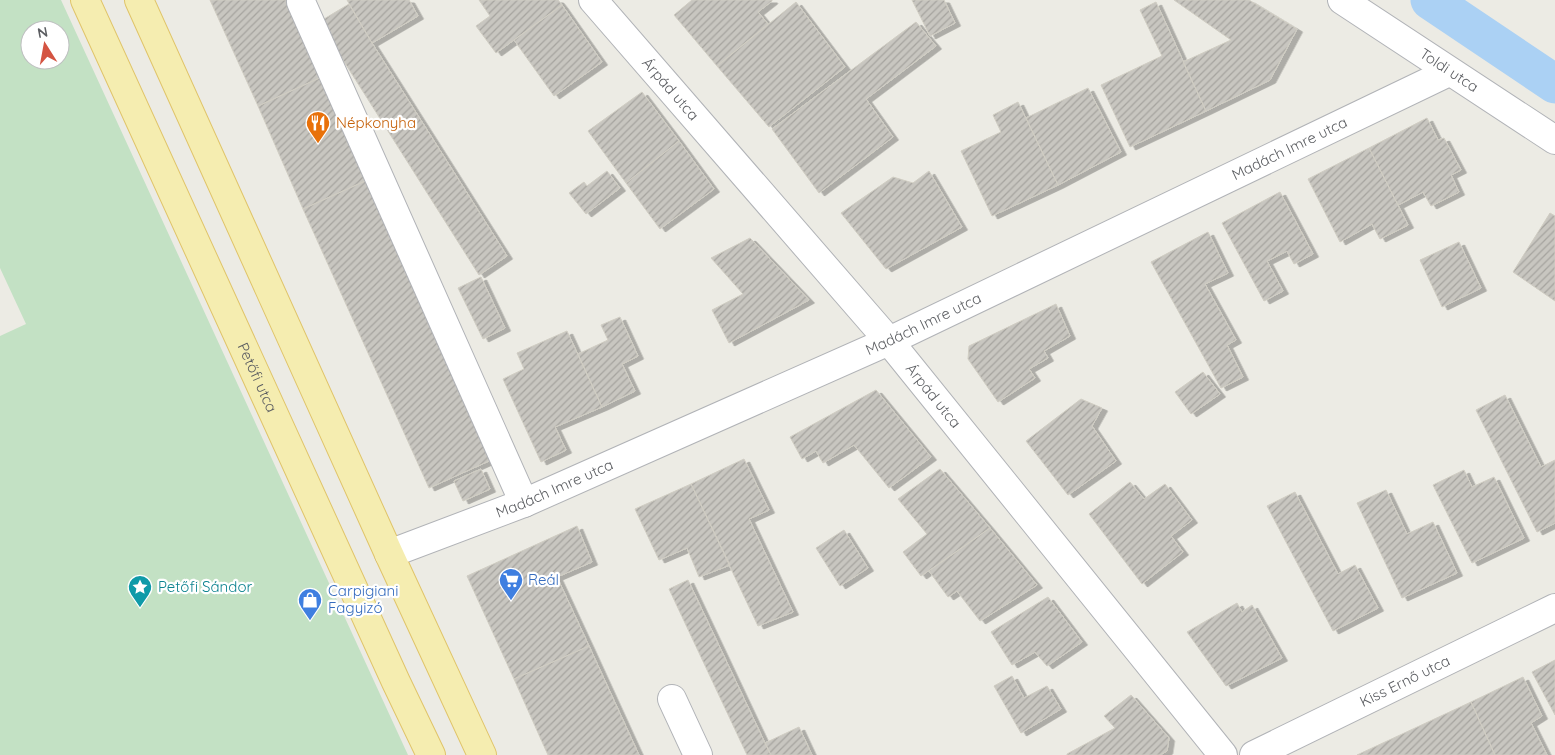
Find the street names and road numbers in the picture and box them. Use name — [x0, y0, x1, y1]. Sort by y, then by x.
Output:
street label: Toldi utca — [1416, 44, 1482, 96]
street label: Árpád utca — [638, 53, 703, 124]
street label: Madách Imre utca — [1228, 112, 1350, 184]
street label: Madách Imre utca — [862, 288, 984, 359]
street label: Petőfi utca — [234, 340, 282, 415]
street label: Árpád utca — [902, 359, 965, 432]
street label: Madách Imre utca — [493, 455, 616, 522]
street label: Kiss Ernő utca — [1356, 651, 1453, 711]

